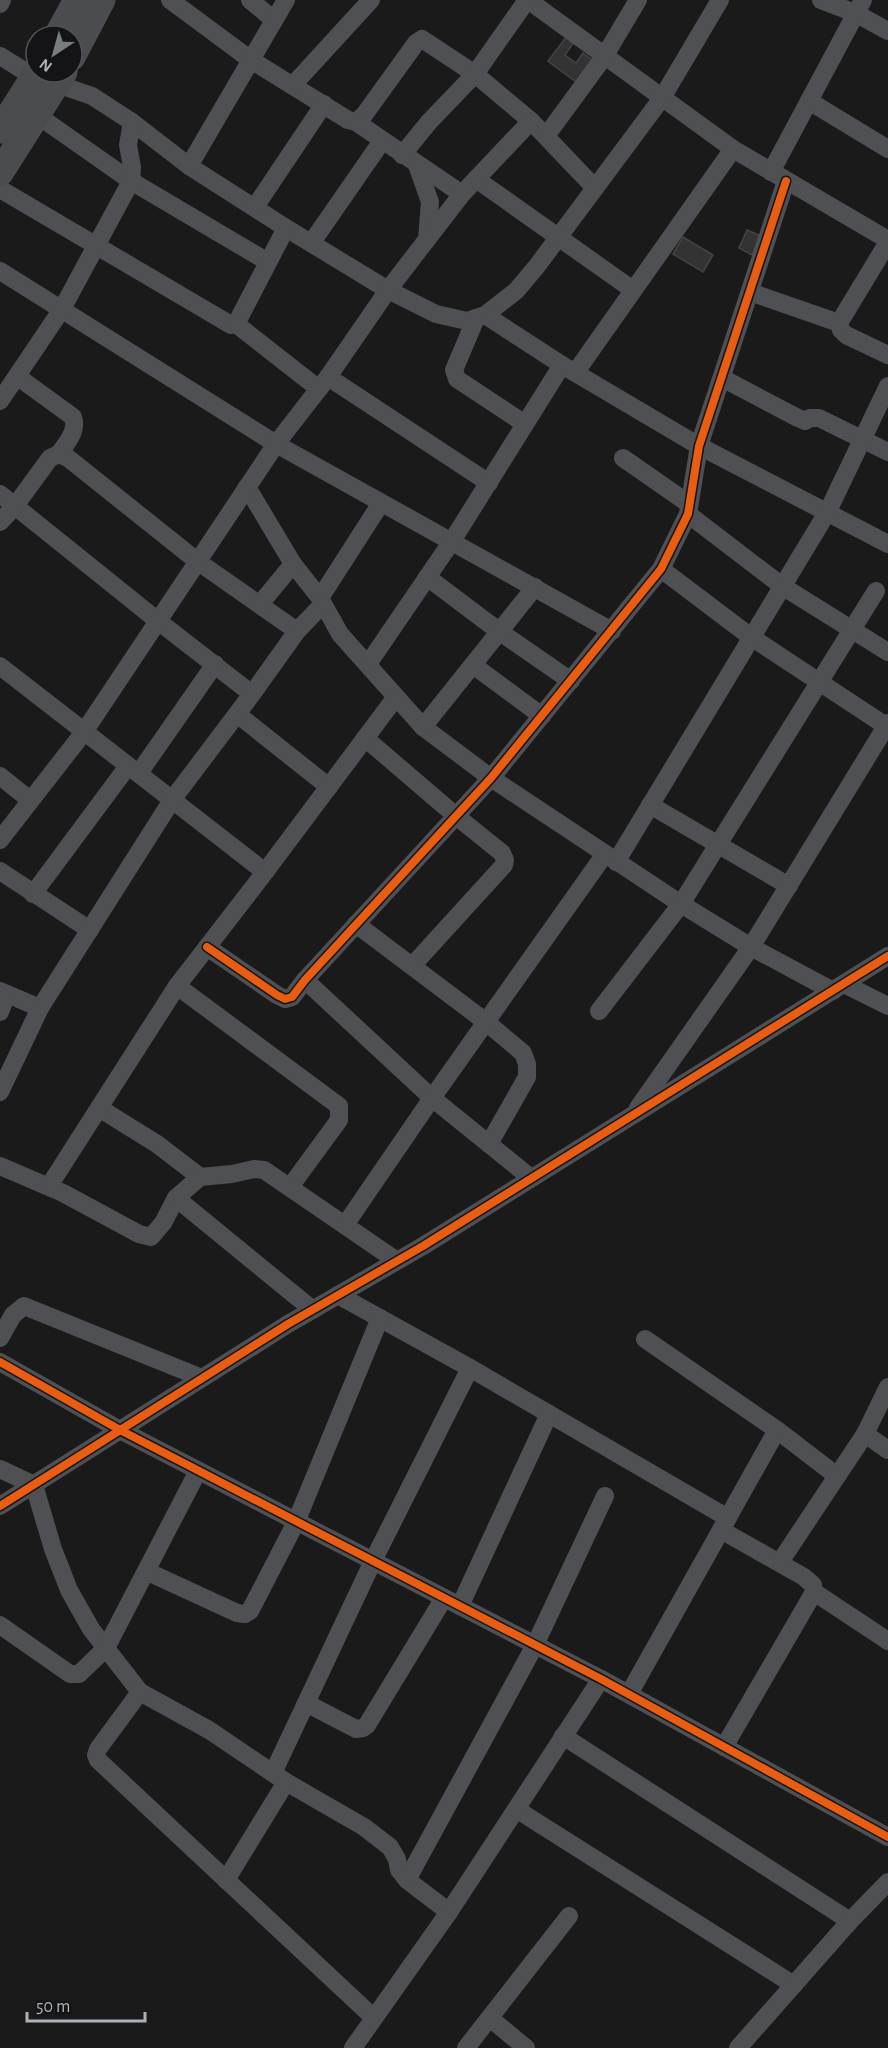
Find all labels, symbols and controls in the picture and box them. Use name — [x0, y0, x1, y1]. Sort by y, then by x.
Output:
north arrow — [24, 24, 84, 84]
text: N — [37, 56, 55, 75]
scale bar — [27, 1985, 146, 2023]
text: 50 m — [36, 1998, 70, 2016]

